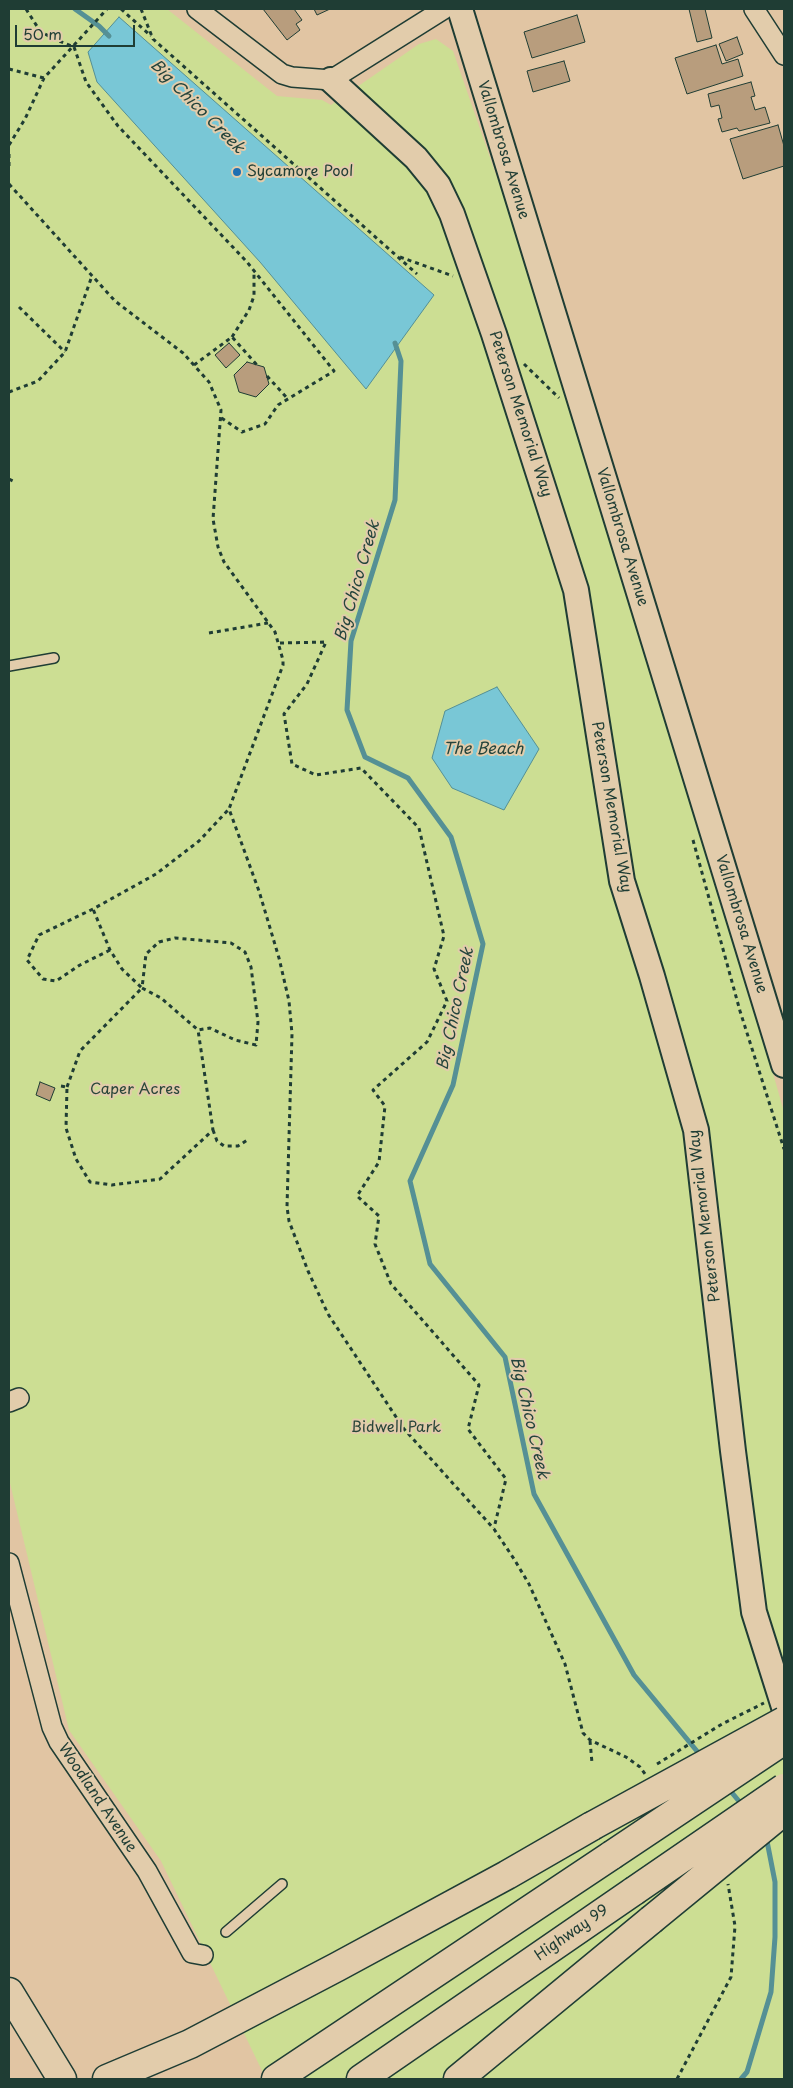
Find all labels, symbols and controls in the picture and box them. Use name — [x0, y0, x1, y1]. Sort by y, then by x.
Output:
scale bar — [18, 15, 138, 47]
text: 50 m — [23, 22, 62, 45]
water label: Big Chico Creek — [146, 56, 248, 158]
street label: Vallombrosa Avenue — [473, 79, 533, 221]
place label: Sycamore Pool — [247, 163, 353, 181]
marker: Sycamore Pool — [231, 166, 243, 178]
street label: Peterson Memorial Way — [485, 329, 555, 499]
street label: Vallombrosa Avenue — [592, 466, 652, 608]
water label: Big Chico Creek — [332, 518, 384, 644]
street label: Peterson Memorial Way — [587, 720, 635, 894]
water label: The Beach — [443, 740, 523, 760]
street label: Vallombrosa Avenue — [711, 853, 771, 995]
water label: Big Chico Creek — [434, 946, 478, 1072]
park label: Caper Acres — [90, 1081, 180, 1099]
street label: Peterson Memorial Way — [685, 1129, 725, 1303]
water label: Big Chico Creek — [506, 1355, 552, 1481]
park label: Bidwell Park — [351, 1419, 441, 1437]
street label: Woodland Avenue — [54, 1740, 140, 1856]
street label: Highway 99 — [532, 1901, 612, 1965]

